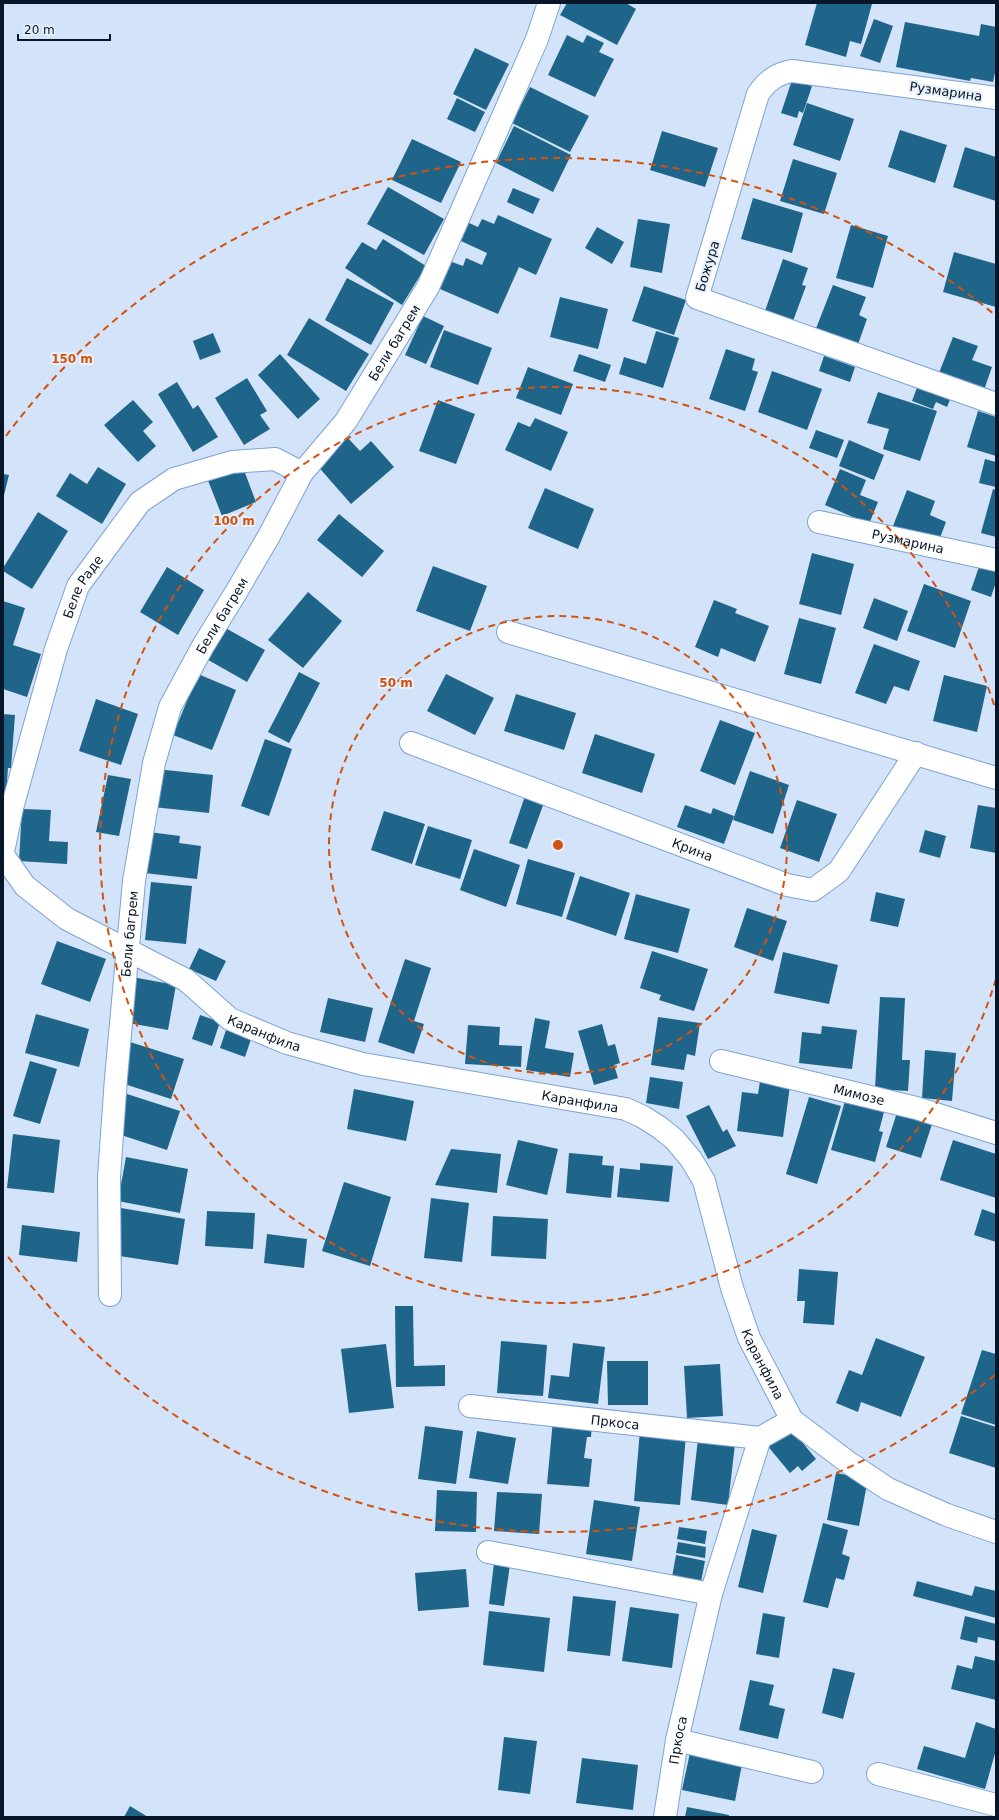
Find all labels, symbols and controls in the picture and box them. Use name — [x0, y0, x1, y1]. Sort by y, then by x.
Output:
scale bar — [18, 16, 110, 42]
text: 20 m — [24, 23, 55, 37]
street label: Рузмарина — [909, 79, 983, 104]
street label: Божура — [693, 239, 722, 293]
street label: Бели багрем — [365, 302, 424, 384]
text: 150 m — [51, 352, 93, 366]
text: 100 m — [213, 514, 255, 528]
street label: Рузмарина — [870, 527, 945, 557]
street label: Беле Раде — [60, 552, 106, 620]
street label: Бели багрем — [193, 575, 251, 657]
text: 50 m — [379, 676, 413, 690]
street label: Крина — [670, 835, 715, 864]
centre of rings — [551, 838, 565, 852]
street label: Бели багрем — [118, 890, 141, 978]
street label: Каранфила — [225, 1012, 302, 1054]
street label: Мимозе — [832, 1081, 886, 1108]
street label: Каранфила — [541, 1088, 620, 1116]
street label: Каранфила — [738, 1327, 787, 1402]
street label: Пркоса — [590, 1412, 640, 1433]
street label: Пркоса — [666, 1714, 690, 1765]

